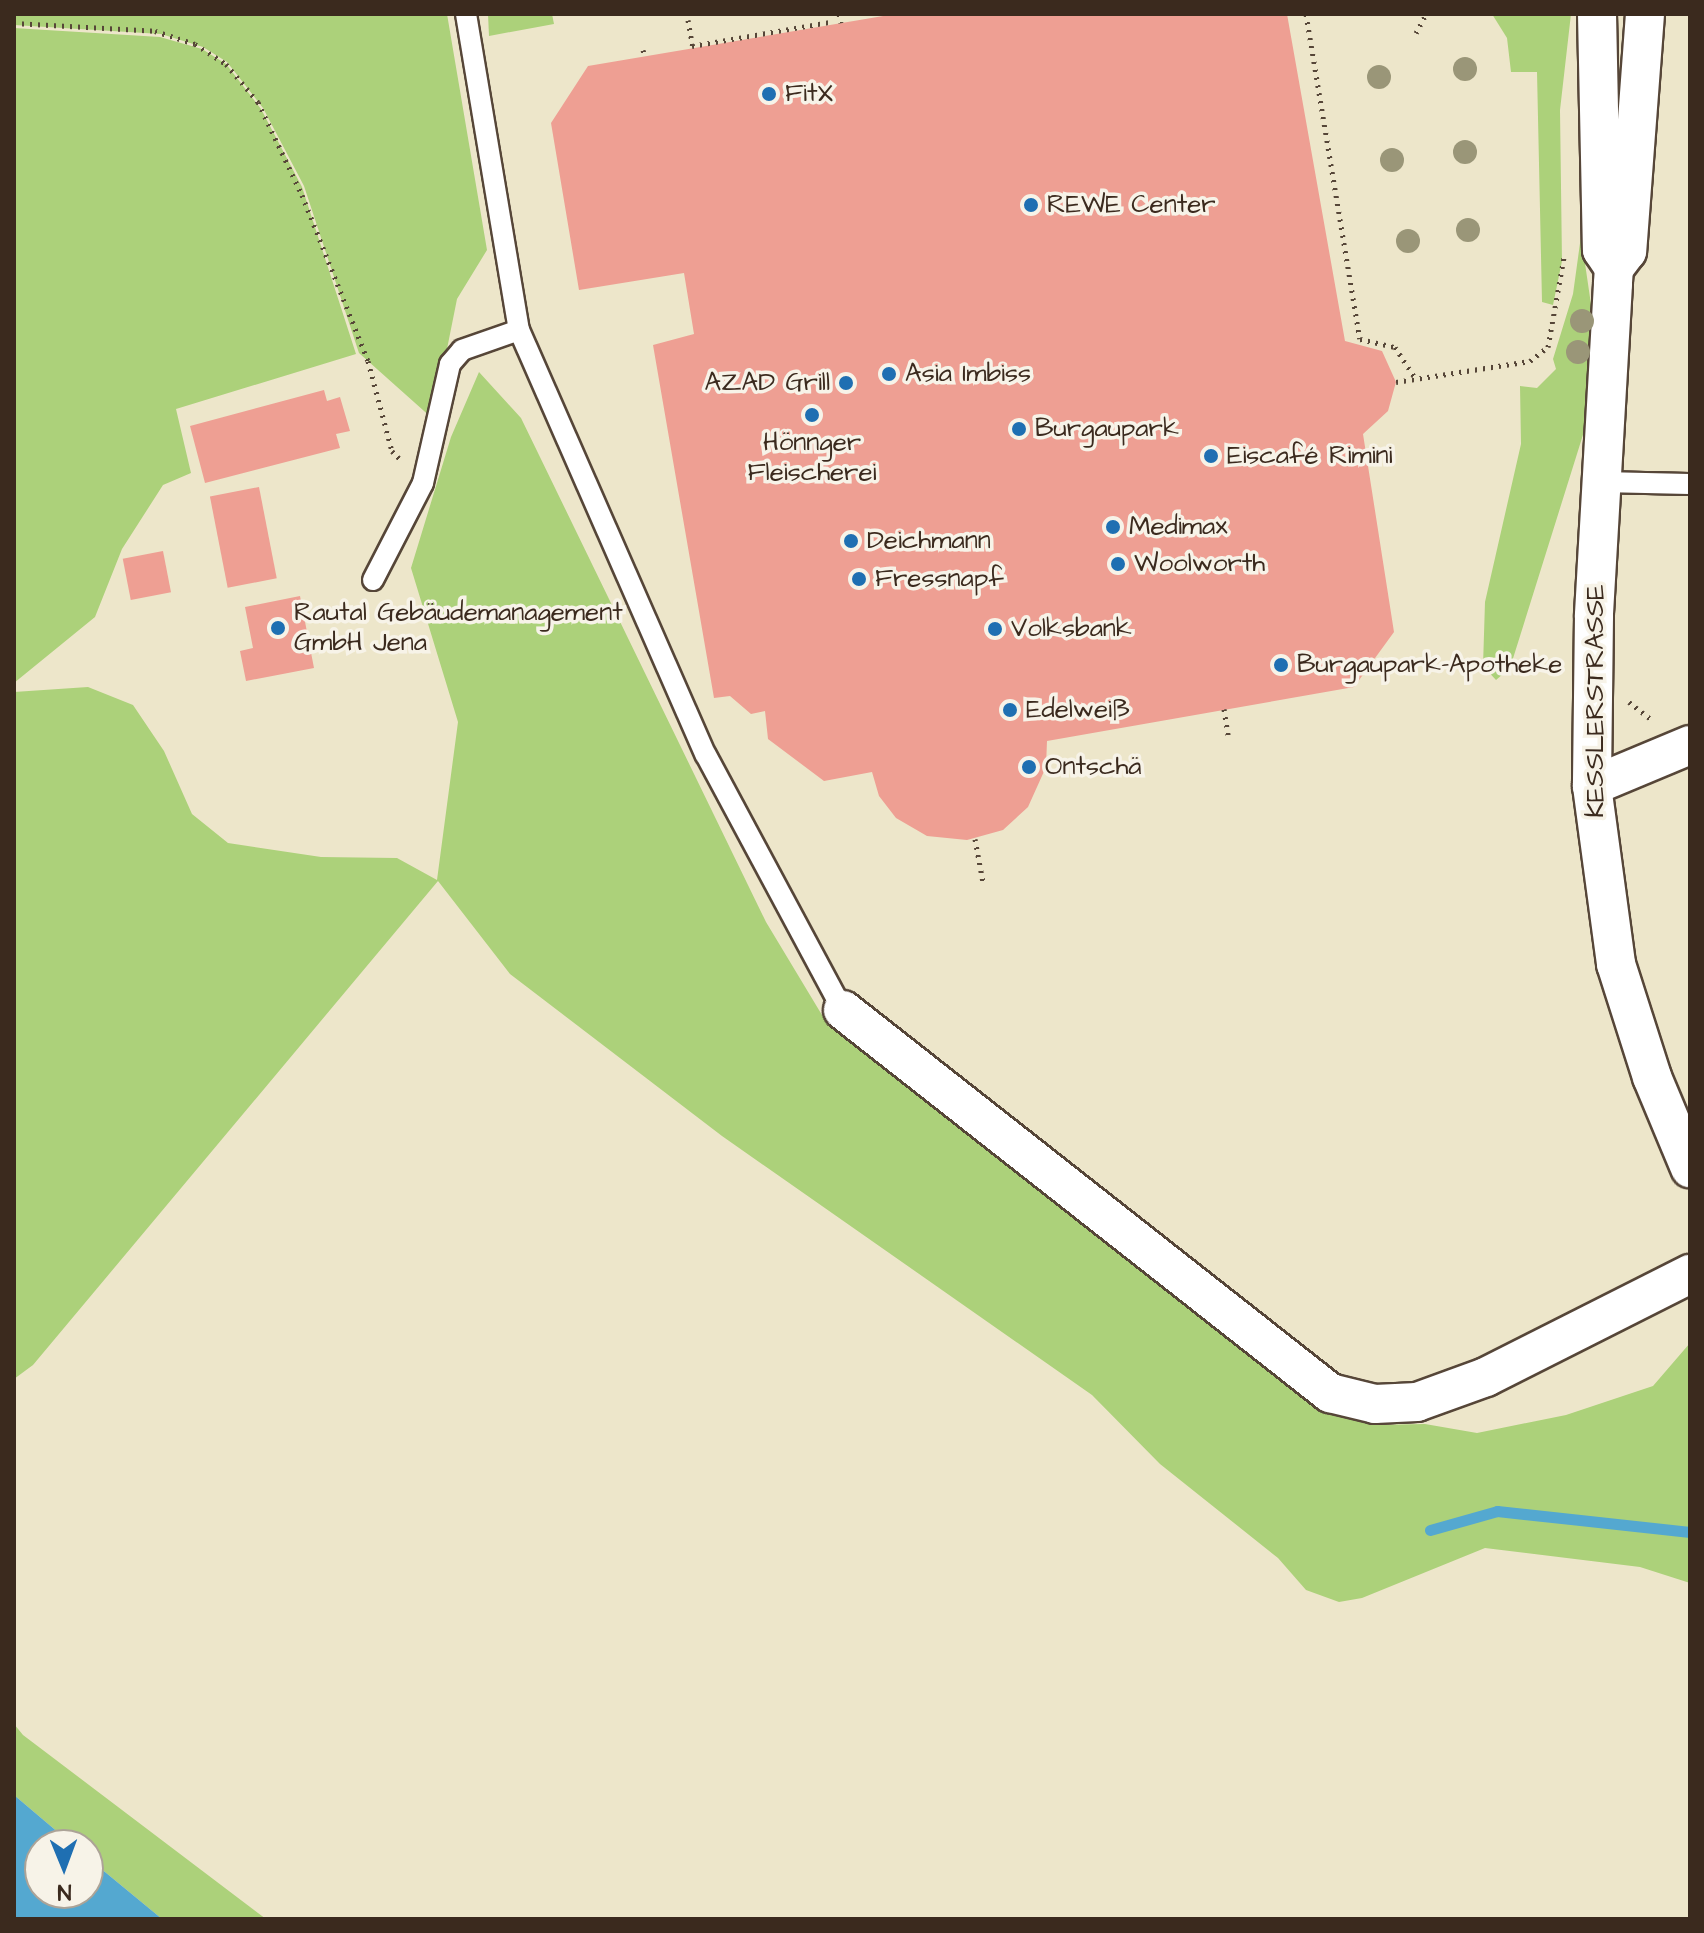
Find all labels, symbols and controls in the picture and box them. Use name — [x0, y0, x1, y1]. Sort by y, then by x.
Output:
place label: FitX — [785, 78, 833, 110]
marker: FitX — [760, 85, 778, 103]
place label: REWE Center — [1047, 189, 1216, 221]
marker: REWE Center — [1022, 196, 1040, 214]
place label: Asia Imbiss — [905, 358, 1031, 390]
marker: Asia Imbiss — [880, 365, 898, 383]
place label: AZAD Grill — [705, 367, 830, 399]
marker: AZAD Grill — [837, 374, 855, 392]
marker: Hönnger Fleischerei — [803, 406, 821, 424]
place label: Burgaupark — [1035, 413, 1179, 445]
marker: Burgaupark — [1010, 420, 1028, 438]
place label: Hönnger Fleischerei — [748, 427, 876, 488]
place label: Eiscafé Rimini — [1227, 440, 1393, 472]
marker: Eiscafé Rimini — [1202, 447, 1220, 465]
place label: Medimax — [1129, 511, 1228, 543]
marker: Medimax — [1104, 518, 1122, 536]
place label: Deichmann — [867, 525, 991, 557]
marker: Deichmann — [842, 532, 860, 550]
place label: Woolworth — [1134, 548, 1265, 580]
marker: Woolworth — [1109, 555, 1127, 573]
place label: Fressnapf — [875, 563, 1004, 595]
marker: Fressnapf — [850, 570, 868, 588]
street label: KESSLERSTRASSE — [1580, 584, 1612, 818]
place label: Rautal Gebäudemanagement GmbH Jena — [294, 597, 623, 658]
place label: Volksbank — [1011, 613, 1132, 645]
marker: Rautal Gebäudemanagement GmbH Jena — [269, 619, 287, 637]
marker: Volksbank — [986, 620, 1004, 638]
place label: Burgaupark-Apotheke — [1297, 649, 1562, 681]
marker: Burgaupark-Apotheke — [1272, 656, 1290, 674]
place label: Edelweiß — [1026, 694, 1130, 726]
marker: Edelweiß — [1001, 701, 1019, 719]
place label: Ontschä — [1045, 751, 1142, 783]
marker: Ontschä — [1020, 758, 1038, 776]
north arrow — [24, 1829, 104, 1909]
text: N — [57, 1876, 72, 1907]

